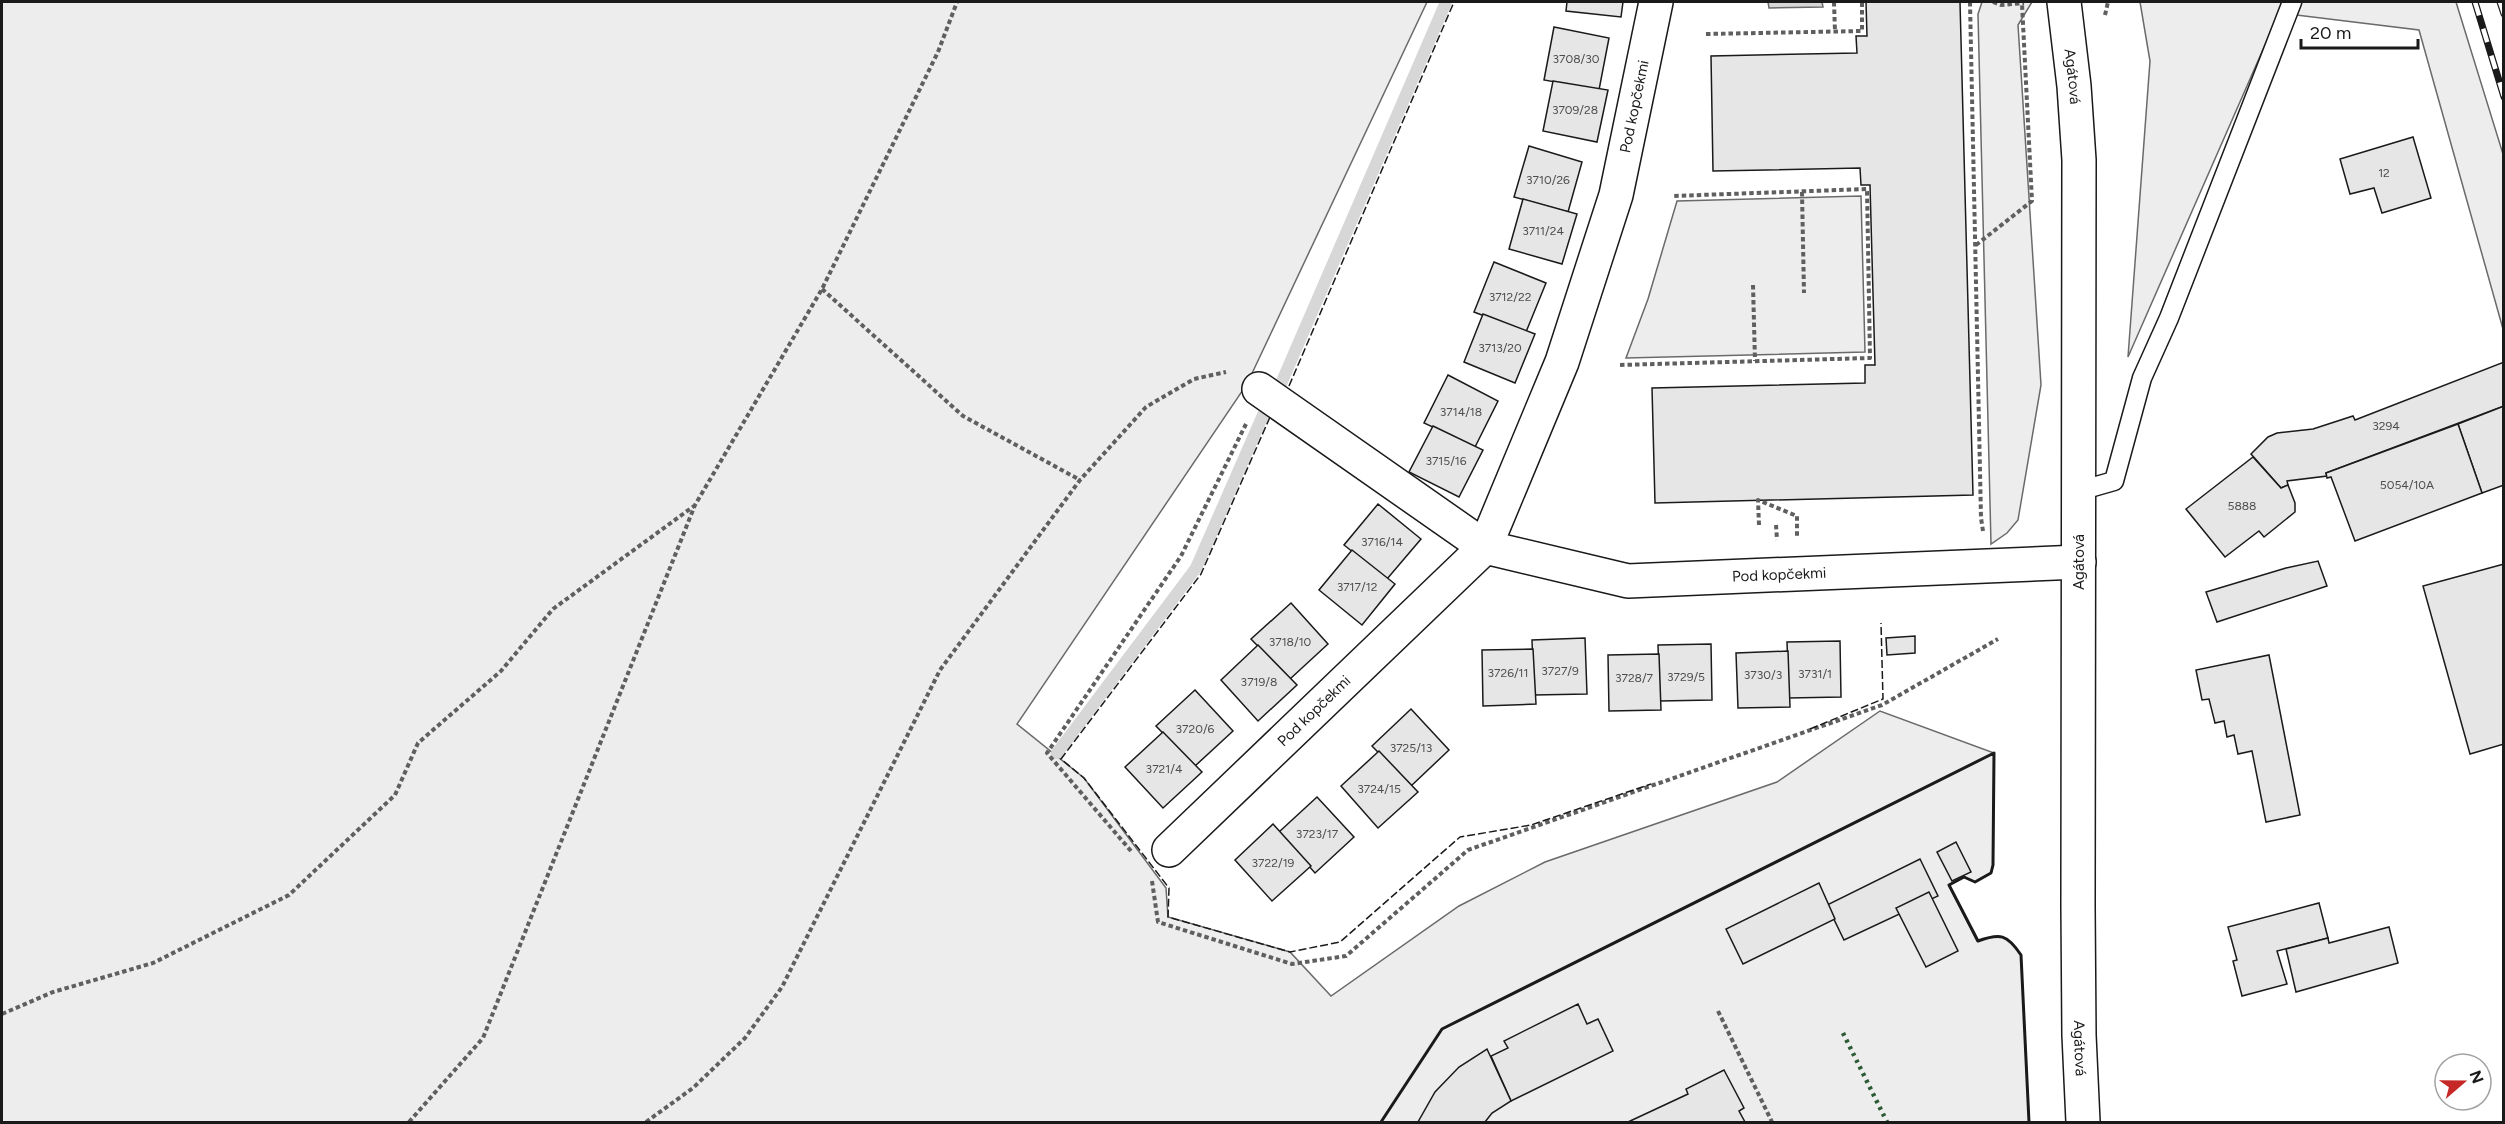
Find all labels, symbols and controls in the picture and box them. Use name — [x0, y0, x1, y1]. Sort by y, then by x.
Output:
scale bar — [2301, 12, 2418, 50]
text: 20 m — [2310, 22, 2351, 44]
street label: Agátová — [2061, 48, 2084, 105]
house number: 3708/30 — [1553, 52, 1600, 66]
street label: Pod kopčekmi — [1616, 59, 1653, 155]
house number: 3709/28 — [1552, 103, 1598, 117]
house number: 12 — [2378, 166, 2390, 180]
house number: 3710/26 — [1526, 173, 1570, 187]
house number: 3711/24 — [1522, 224, 1564, 238]
house number: 3712/22 — [1489, 290, 1531, 304]
house number: 3713/20 — [1478, 341, 1522, 355]
house number: 3714/18 — [1440, 405, 1482, 419]
house number: 3294 — [2372, 419, 2400, 433]
house number: 3715/16 — [1425, 454, 1467, 468]
house number: 5054/10A — [2380, 478, 2434, 492]
house number: 5888 — [2227, 499, 2257, 513]
street label: Agátová — [2070, 534, 2088, 590]
house number: 3716/14 — [1361, 535, 1403, 549]
street label: Pod kopčekmi — [1732, 564, 1827, 586]
house number: 3717/12 — [1337, 580, 1377, 594]
house number: 3718/10 — [1269, 635, 1312, 649]
house number: 3727/9 — [1541, 664, 1579, 678]
house number: 3726/11 — [1487, 666, 1529, 680]
house number: 3731/1 — [1798, 667, 1832, 681]
house number: 3730/3 — [1744, 668, 1782, 682]
house number: 3729/5 — [1667, 670, 1705, 684]
house number: 3728/7 — [1615, 671, 1654, 685]
street label: Pod kopčekmi — [1274, 672, 1354, 750]
house number: 3719/8 — [1241, 675, 1277, 689]
house number: 3720/6 — [1176, 722, 1215, 736]
house number: 3725/13 — [1390, 741, 1432, 755]
house number: 3721/4 — [1146, 762, 1183, 776]
house number: 3724/15 — [1357, 782, 1401, 796]
house number: 3723/17 — [1296, 827, 1339, 841]
house number: 3722/19 — [1252, 856, 1295, 870]
street label: Agátová — [2070, 1020, 2090, 1077]
north arrow — [2433, 1052, 2493, 1112]
text: N — [2466, 1068, 2488, 1086]

